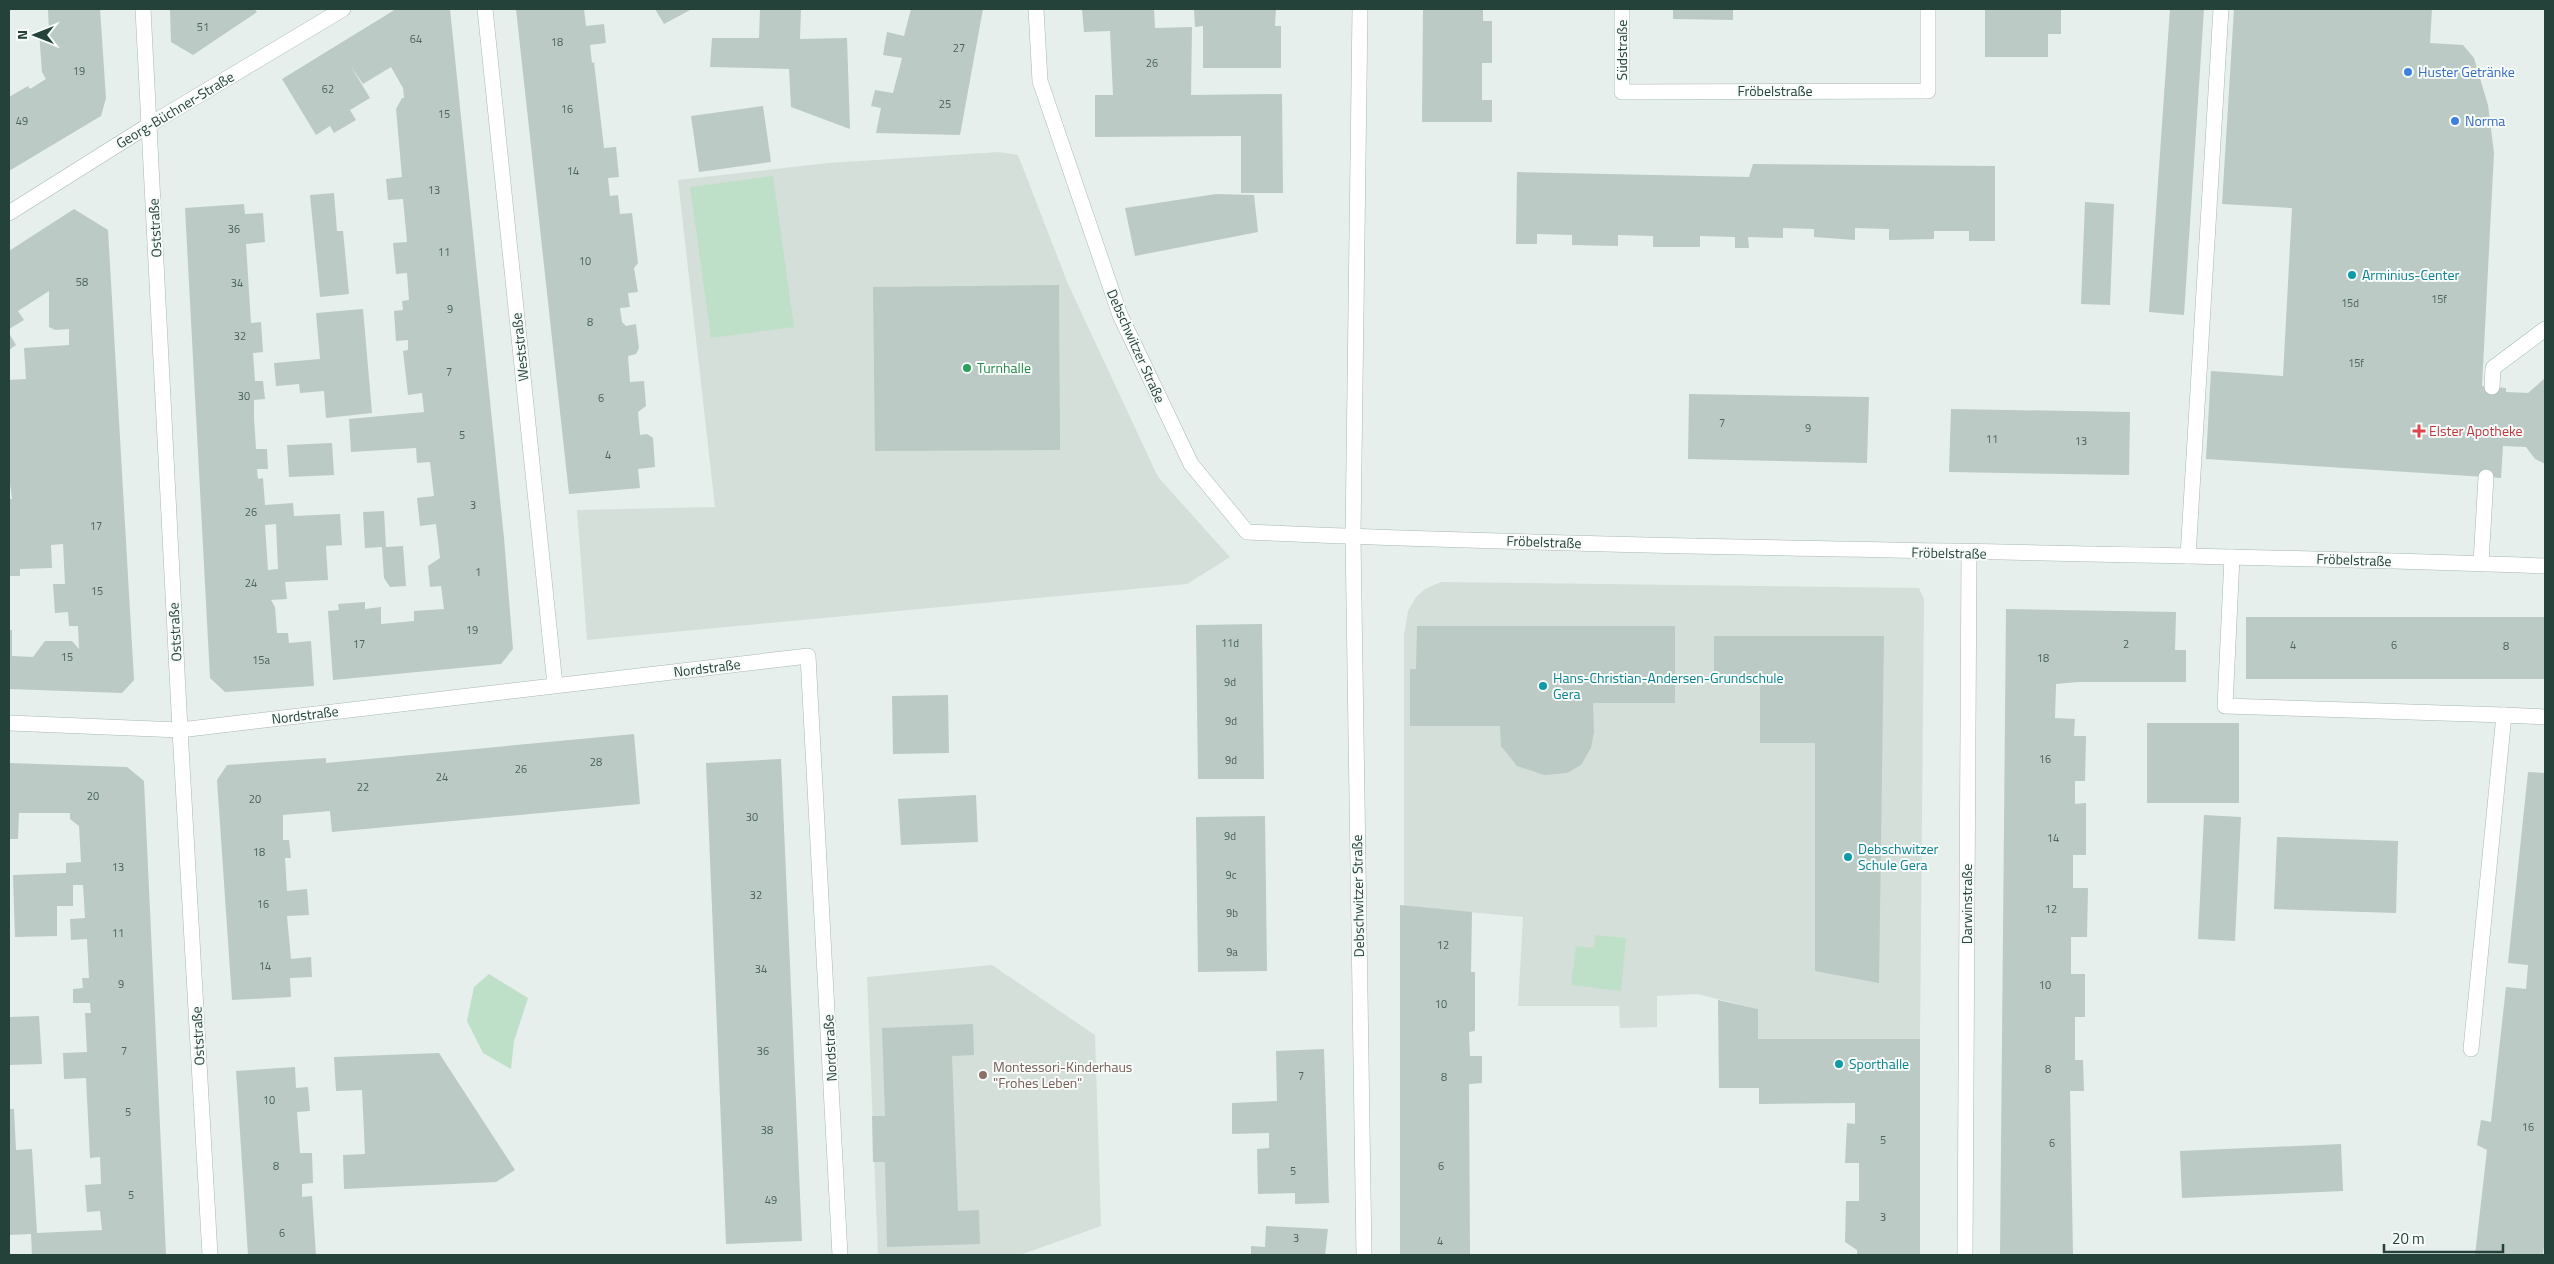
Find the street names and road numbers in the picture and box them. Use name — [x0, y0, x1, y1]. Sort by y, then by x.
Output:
street label: Südstraße — [1611, 20, 1632, 80]
street label: Georg-Büchner-Straße — [112, 66, 238, 153]
street label: Fröbelstraße — [1737, 80, 1813, 101]
street label: Oststraße — [142, 198, 167, 258]
street label: Debschwitzer Straße — [1102, 285, 1171, 406]
street label: Weststraße — [505, 312, 534, 382]
street label: Fröbelstraße — [1506, 530, 1582, 553]
street label: Fröbelstraße — [1911, 541, 1987, 564]
street label: Fröbelstraße — [2316, 548, 2392, 571]
street label: Oststraße — [162, 602, 187, 662]
street label: Nordstraße — [672, 653, 742, 682]
street label: Nordstraße — [270, 700, 340, 729]
street label: Debschwitzer Straße — [1346, 834, 1369, 958]
street label: Darwinstraße — [1956, 864, 1977, 944]
street label: Oststraße — [185, 1006, 210, 1066]
street label: Nordstraße — [817, 1014, 842, 1082]

